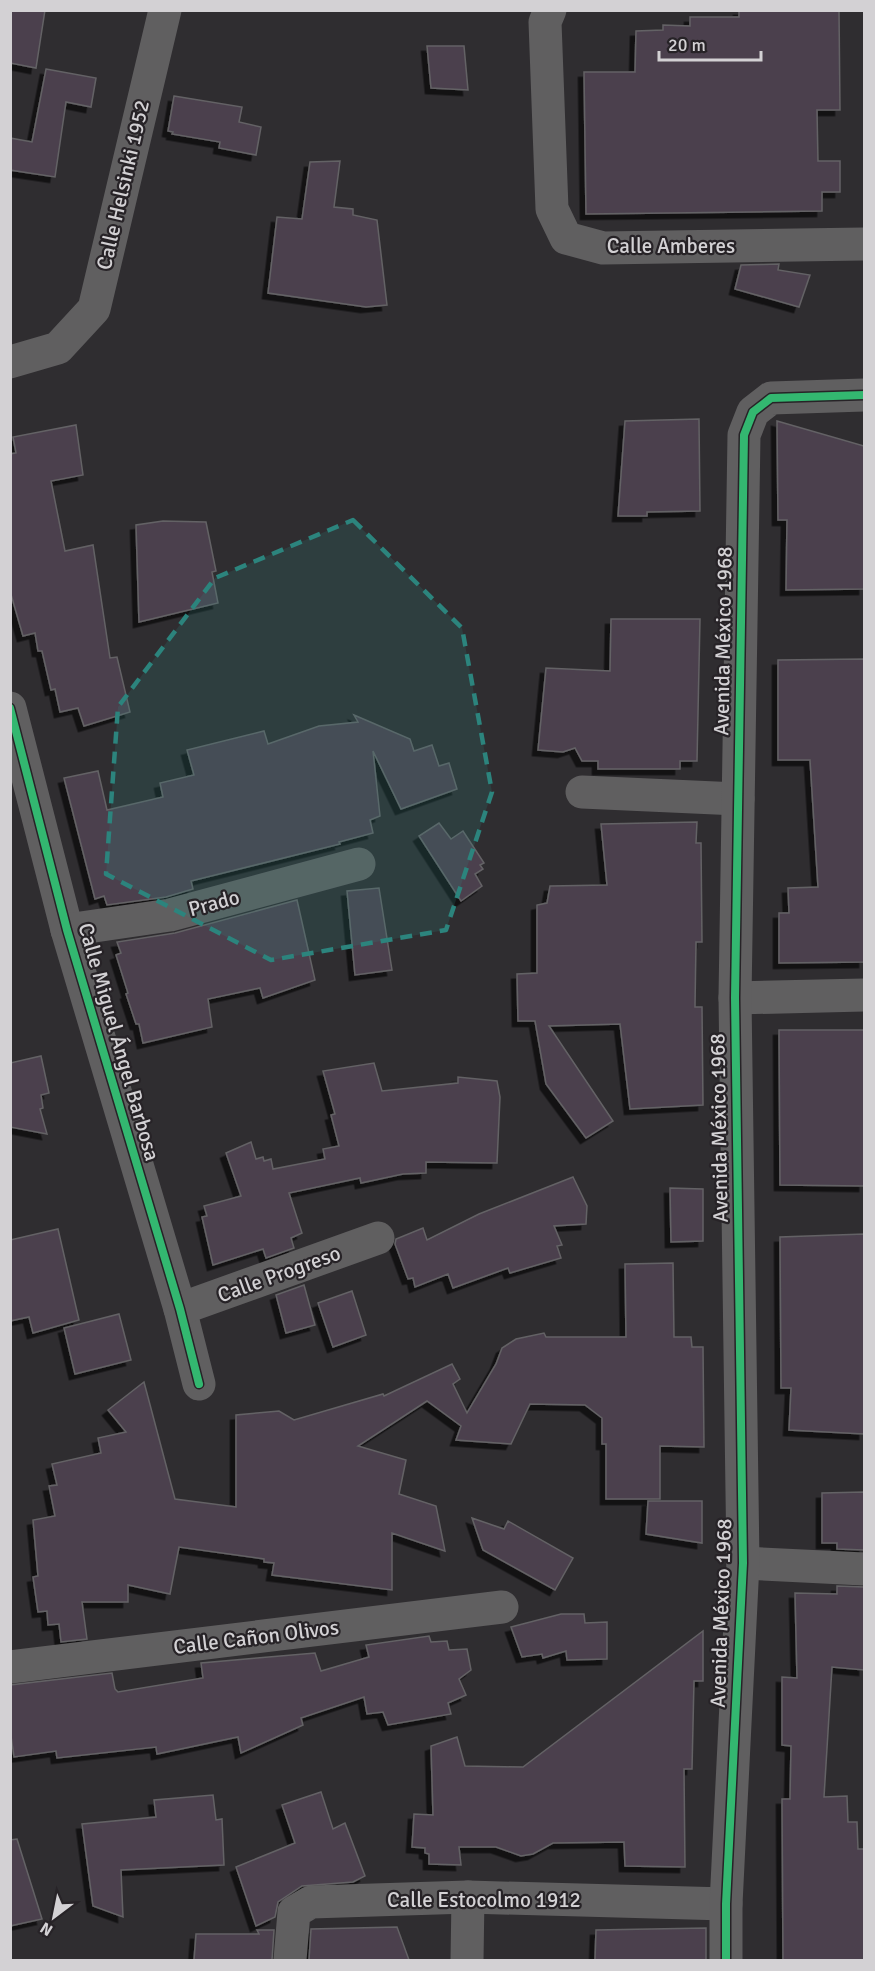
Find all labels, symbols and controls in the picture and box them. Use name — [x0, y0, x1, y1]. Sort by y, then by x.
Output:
scale bar — [659, 24, 761, 62]
text: 20 m — [668, 34, 706, 56]
street label: Calle Helsinki 1952 — [91, 98, 155, 272]
street label: Calle Amberes — [607, 233, 735, 259]
street label: Avenida México 1968 — [708, 546, 738, 736]
street label: Prado — [186, 884, 242, 922]
street label: Calle Miguel Ángel Barbosa — [73, 920, 165, 1164]
street label: Avenida México 1968 — [704, 1033, 734, 1223]
street label: Calle Progreso — [214, 1240, 344, 1308]
street label: Avenida México 1968 — [705, 1518, 737, 1708]
street label: Calle Cañon Olivos — [172, 1614, 340, 1660]
north arrow — [24, 1887, 84, 1947]
street label: Calle Estocolmo 1912 — [387, 1887, 581, 1913]
text: N — [37, 1917, 57, 1940]

